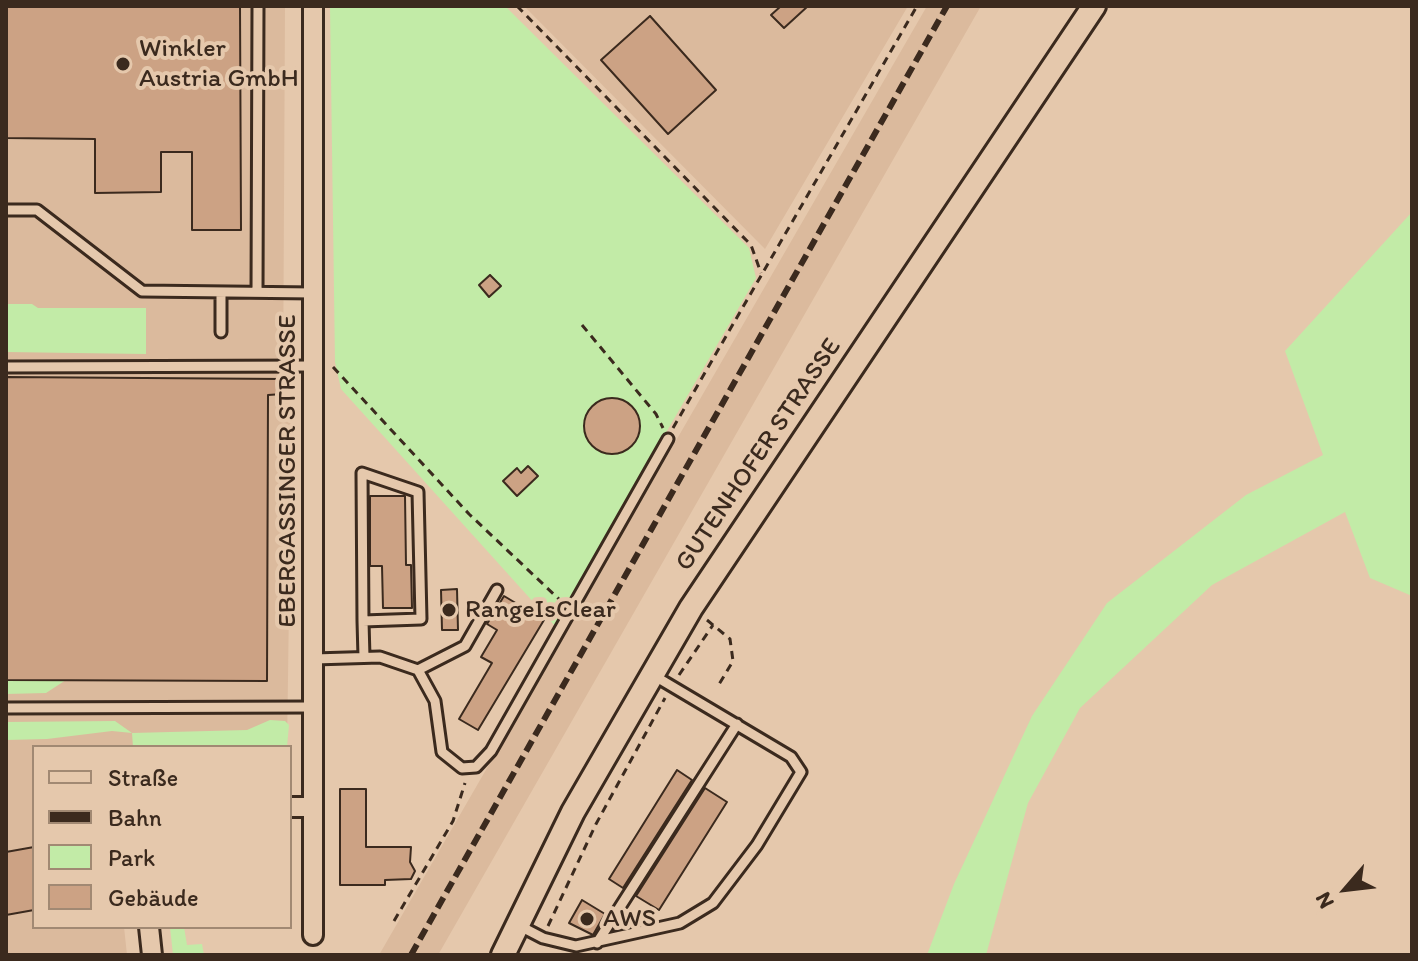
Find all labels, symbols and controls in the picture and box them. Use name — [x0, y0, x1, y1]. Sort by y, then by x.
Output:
place label: Winkler Austria GmbH — [139, 33, 299, 94]
marker: Winkler Austria GmbH — [114, 55, 132, 73]
street label: EBERGASSINGER STRASSE — [272, 315, 304, 627]
street label: GUTENHOFER STRASSE — [669, 333, 849, 577]
place label: RangeIsClear — [465, 594, 616, 626]
marker: RangeIsClear — [440, 601, 458, 619]
legend — [32, 745, 292, 929]
text: Straße — [108, 763, 178, 792]
text: Bahn — [108, 803, 162, 832]
text: Park — [108, 843, 155, 872]
north arrow — [1306, 849, 1386, 929]
text: Gebäude — [108, 883, 199, 912]
text: N — [1309, 888, 1340, 913]
place label: AWS — [603, 903, 656, 935]
marker: AWS — [578, 910, 596, 928]

